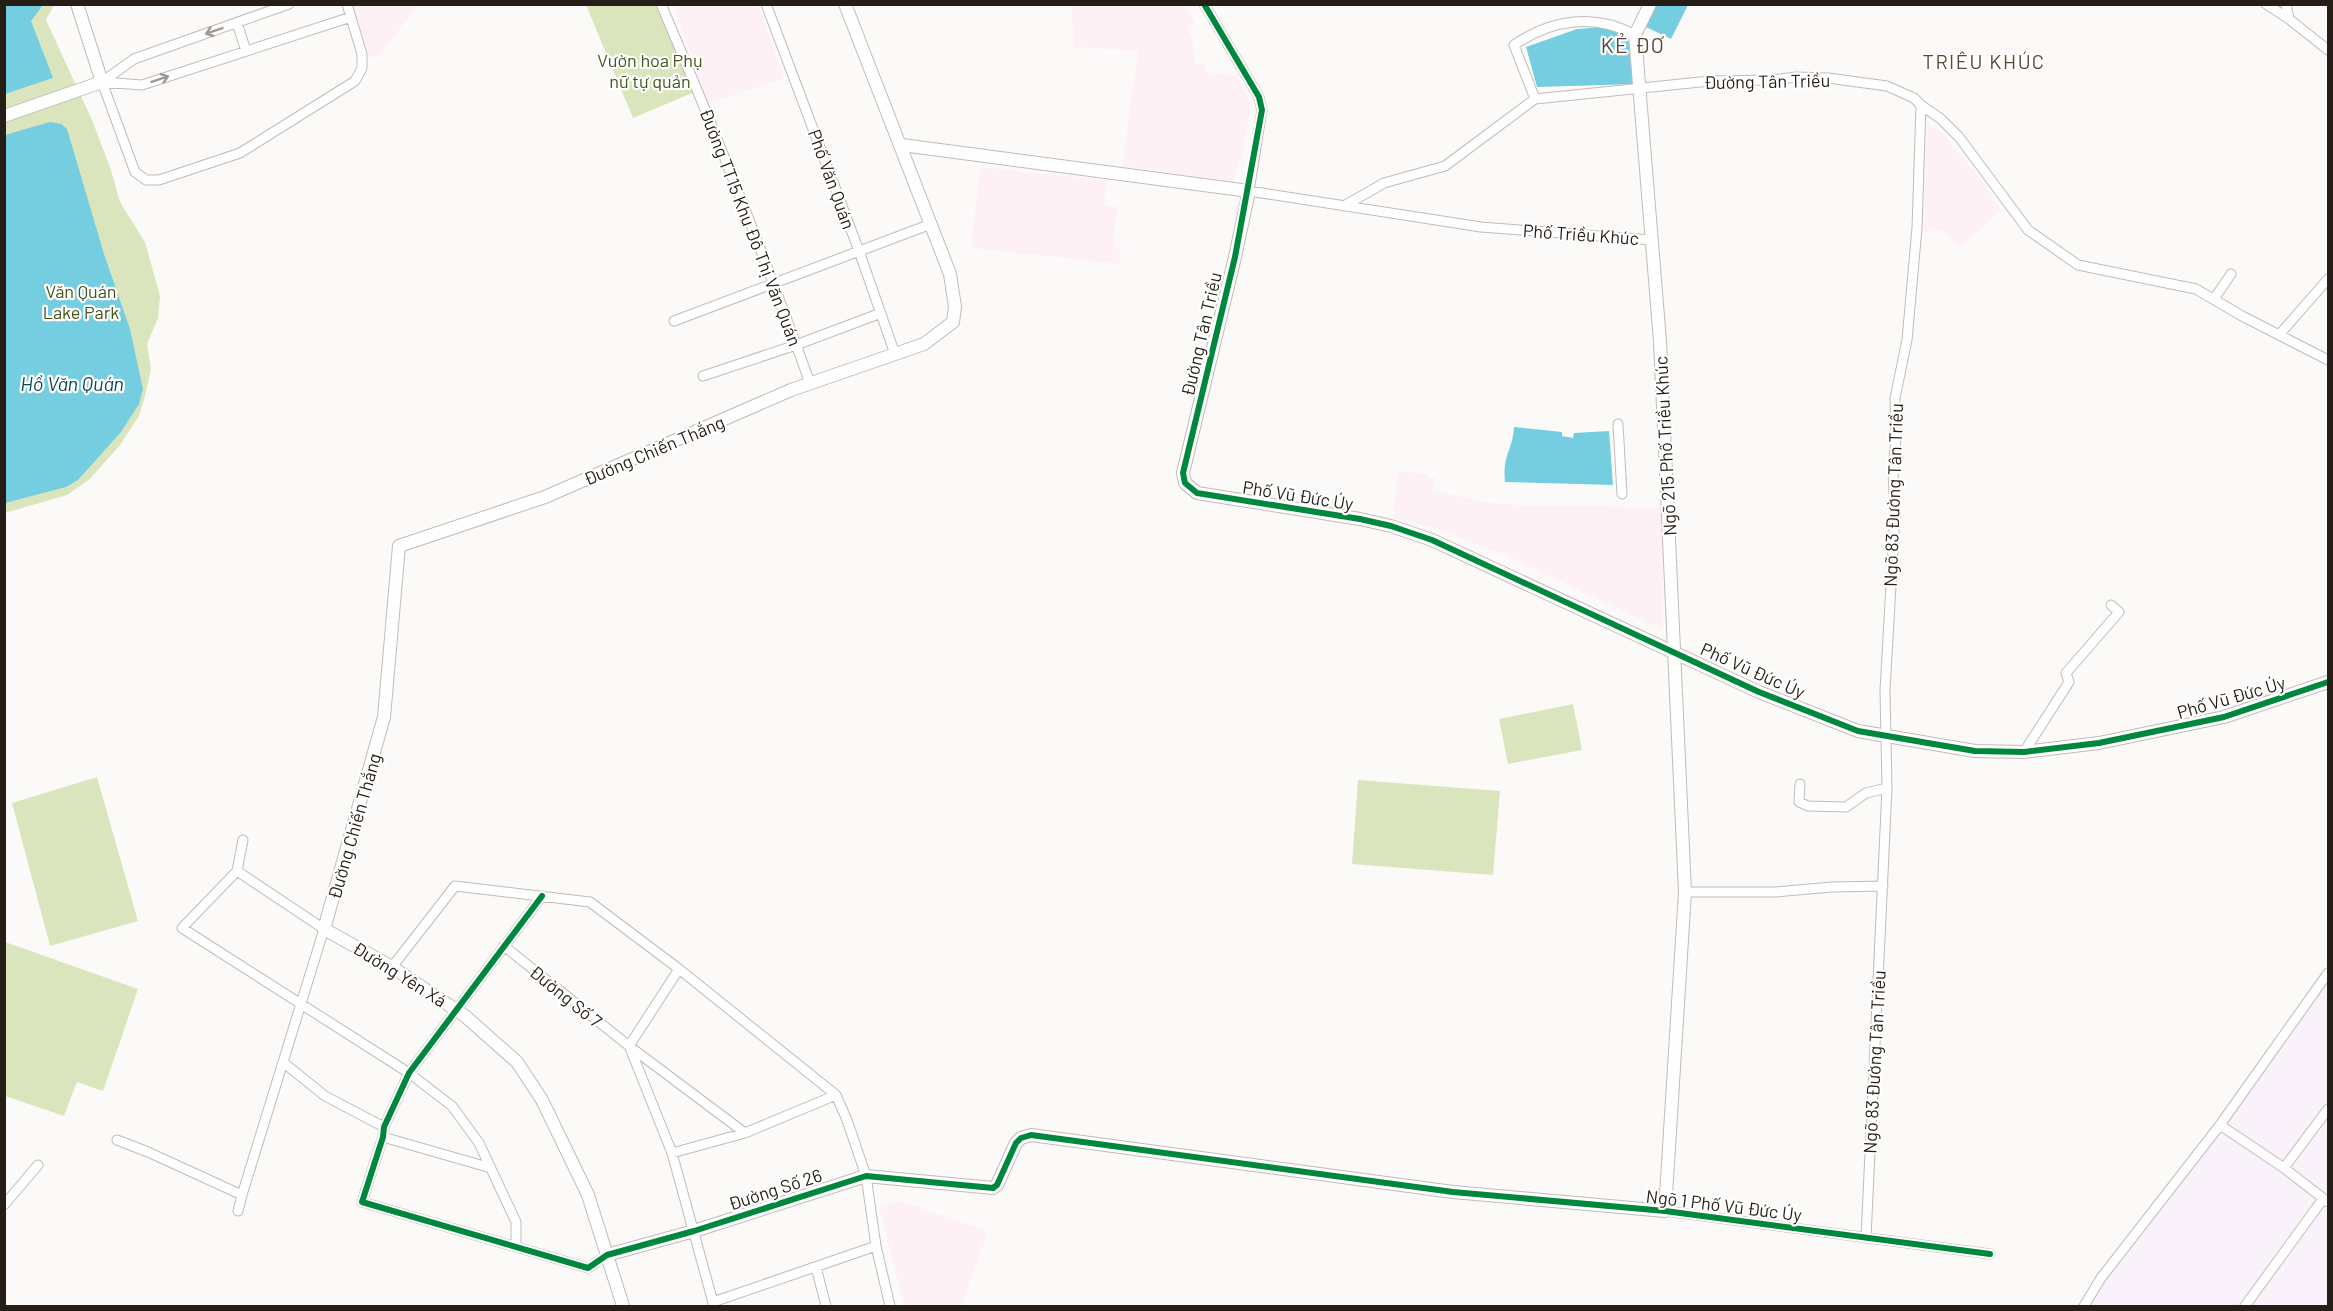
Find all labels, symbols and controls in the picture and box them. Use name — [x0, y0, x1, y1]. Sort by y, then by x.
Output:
one-way arrow — [206, 26, 224, 37]
district label: KẺ ĐƠ — [1601, 32, 1665, 57]
park label: Vườn hoa Phụ nữ tự quản — [597, 49, 703, 92]
district label: TRIÊU KHÚC — [1923, 49, 2045, 73]
street label: Đường Tân Triều — [1704, 69, 1830, 93]
one-way arrow — [150, 73, 169, 84]
street label: Đường TT15 Khu Đô Thị Văn Quán — [695, 105, 807, 349]
street label: Phố Văn Quán — [804, 126, 860, 232]
street label: Phố Triều Khúc — [1522, 219, 1640, 249]
street label: Đường Tân Triều — [1176, 270, 1226, 398]
park label: Văn Quán Lake Park — [43, 280, 119, 323]
street label: Ngõ 215 Phố Triều Khúc — [1649, 355, 1681, 537]
water label: Hồ Văn Quán — [20, 371, 124, 395]
street label: Ngõ 83 Đường Tân Triều — [1879, 403, 1907, 587]
street label: Đường Chiến Thắng — [580, 410, 728, 490]
street label: Phố Vũ Đức Úy — [1241, 475, 1355, 515]
street label: Phố Vũ Đức Úy — [1697, 637, 1809, 703]
street label: Phố Vũ Đức Úy — [2174, 671, 2288, 723]
street label: Đường Chiến Thắng — [323, 750, 385, 902]
street label: Đường Yên Xá — [349, 937, 451, 1011]
street label: Đường Số 7 — [525, 960, 607, 1032]
street label: Ngõ 83 Đường Tân Triều — [1858, 970, 1890, 1154]
street label: Đường Số 26 — [725, 1164, 825, 1214]
street label: Ngõ 1 Phố Vũ Đức Úy — [1645, 1185, 1803, 1225]

